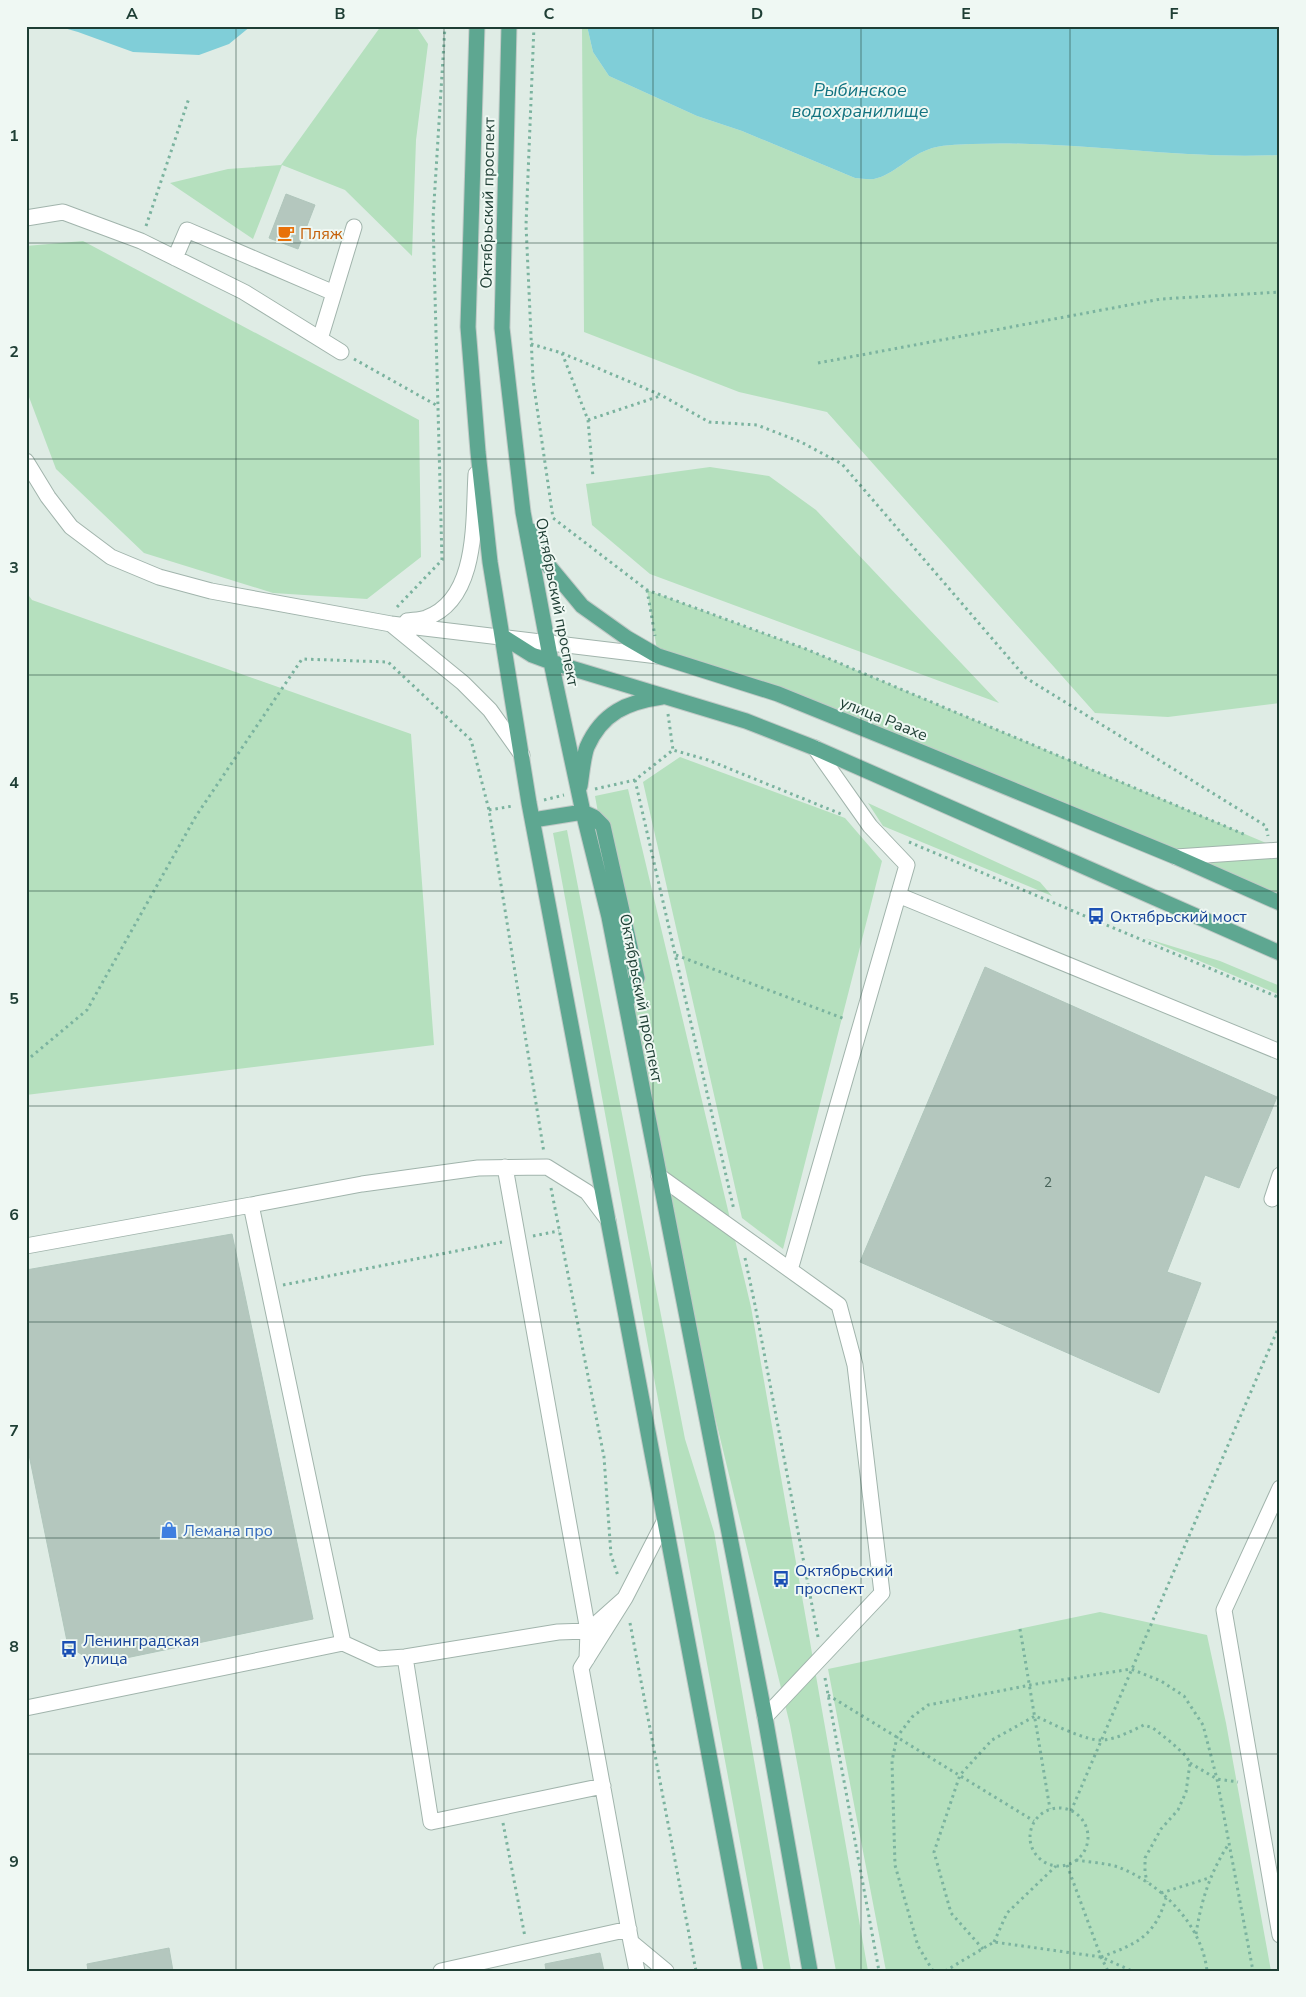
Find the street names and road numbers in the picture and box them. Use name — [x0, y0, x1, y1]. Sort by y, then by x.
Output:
street label: Октябрьский проспект — [476, 116, 501, 289]
street label: Октябрьский проспект — [530, 516, 584, 689]
street label: улица Раахе — [836, 691, 931, 747]
street label: Октябрьский проспект — [614, 912, 668, 1085]

